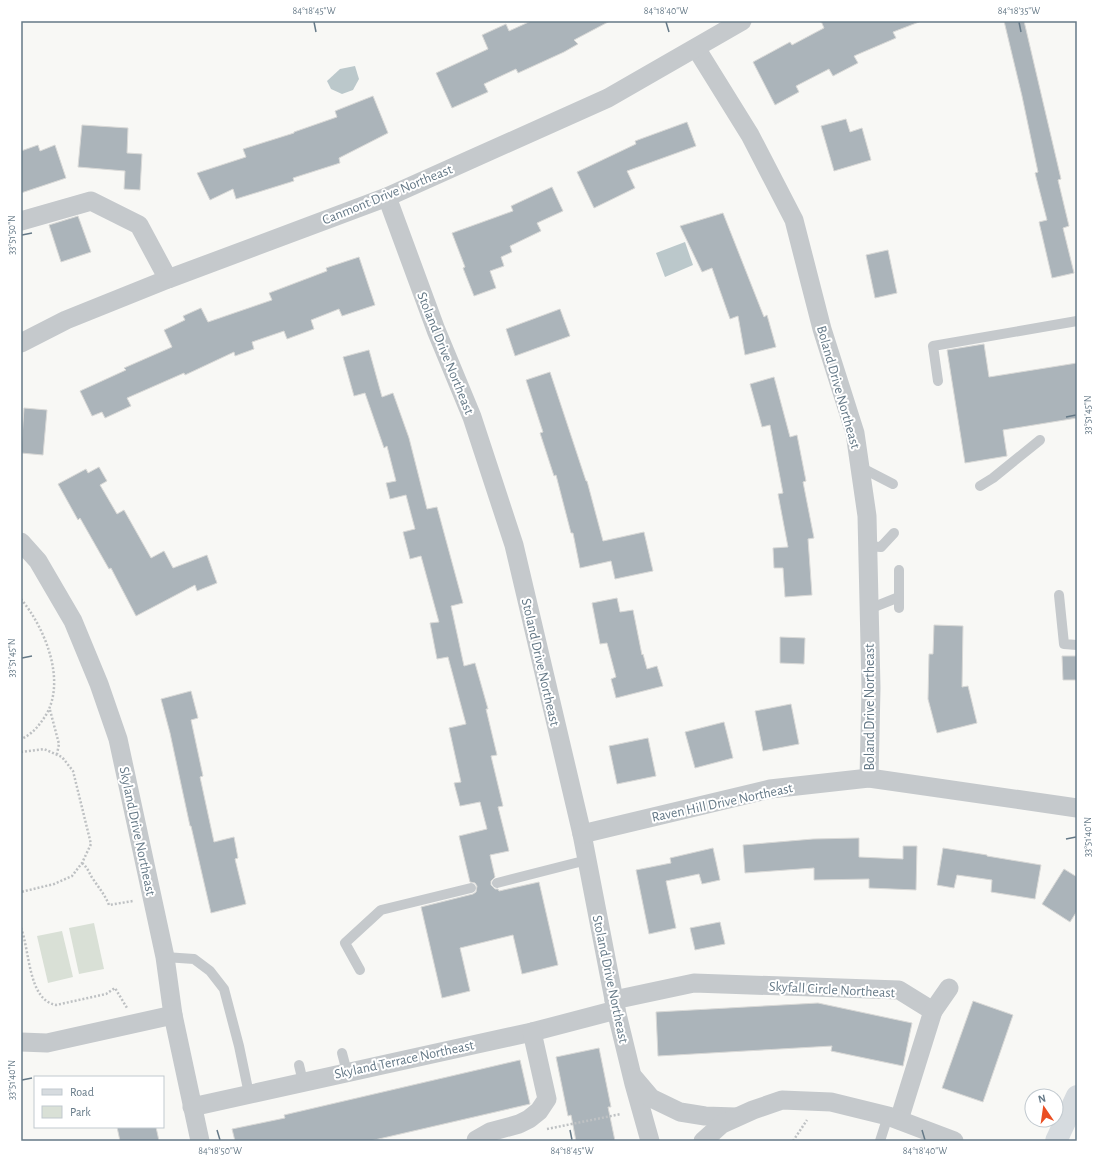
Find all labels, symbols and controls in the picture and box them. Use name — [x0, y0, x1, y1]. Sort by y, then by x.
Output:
text: 84°18'45"W — [292, 6, 336, 16]
text: 84°18'40"W — [644, 6, 688, 16]
text: 84°18'35"W — [998, 6, 1040, 16]
street label: Canmont Drive Northeast — [320, 162, 455, 227]
text: 33°51'50"N — [7, 215, 17, 255]
street label: Stoland Drive Northeast — [414, 290, 476, 417]
street label: Boland Drive Northeast — [814, 324, 862, 451]
text: 33°51'45"N — [1083, 395, 1093, 435]
street label: Stoland Drive Northeast — [519, 597, 562, 728]
text: 33°51'45"N — [7, 638, 17, 678]
street label: Boland Drive Northeast — [863, 643, 877, 771]
street label: Skyland Drive Northeast — [116, 765, 158, 898]
street label: Raven Hill Drive Northeast — [650, 781, 795, 825]
text: 33°51'40"N — [1083, 817, 1093, 857]
street label: Stoland Drive Northeast — [590, 914, 631, 1045]
street label: Skyfall Circle Northeast — [769, 980, 896, 1000]
street label: Skyland Terrace Northeast — [333, 1038, 476, 1082]
text: 33°51'40"N — [7, 1060, 17, 1100]
legend — [34, 1076, 164, 1128]
text: Road — [70, 1086, 94, 1098]
north arrow — [1024, 1088, 1064, 1128]
text: N — [1037, 1093, 1047, 1105]
text: Park — [70, 1106, 91, 1118]
text: 84°18'50"W — [198, 1146, 242, 1156]
text: 84°18'45"W — [550, 1146, 594, 1156]
text: 84°18'40"W — [903, 1146, 947, 1156]

